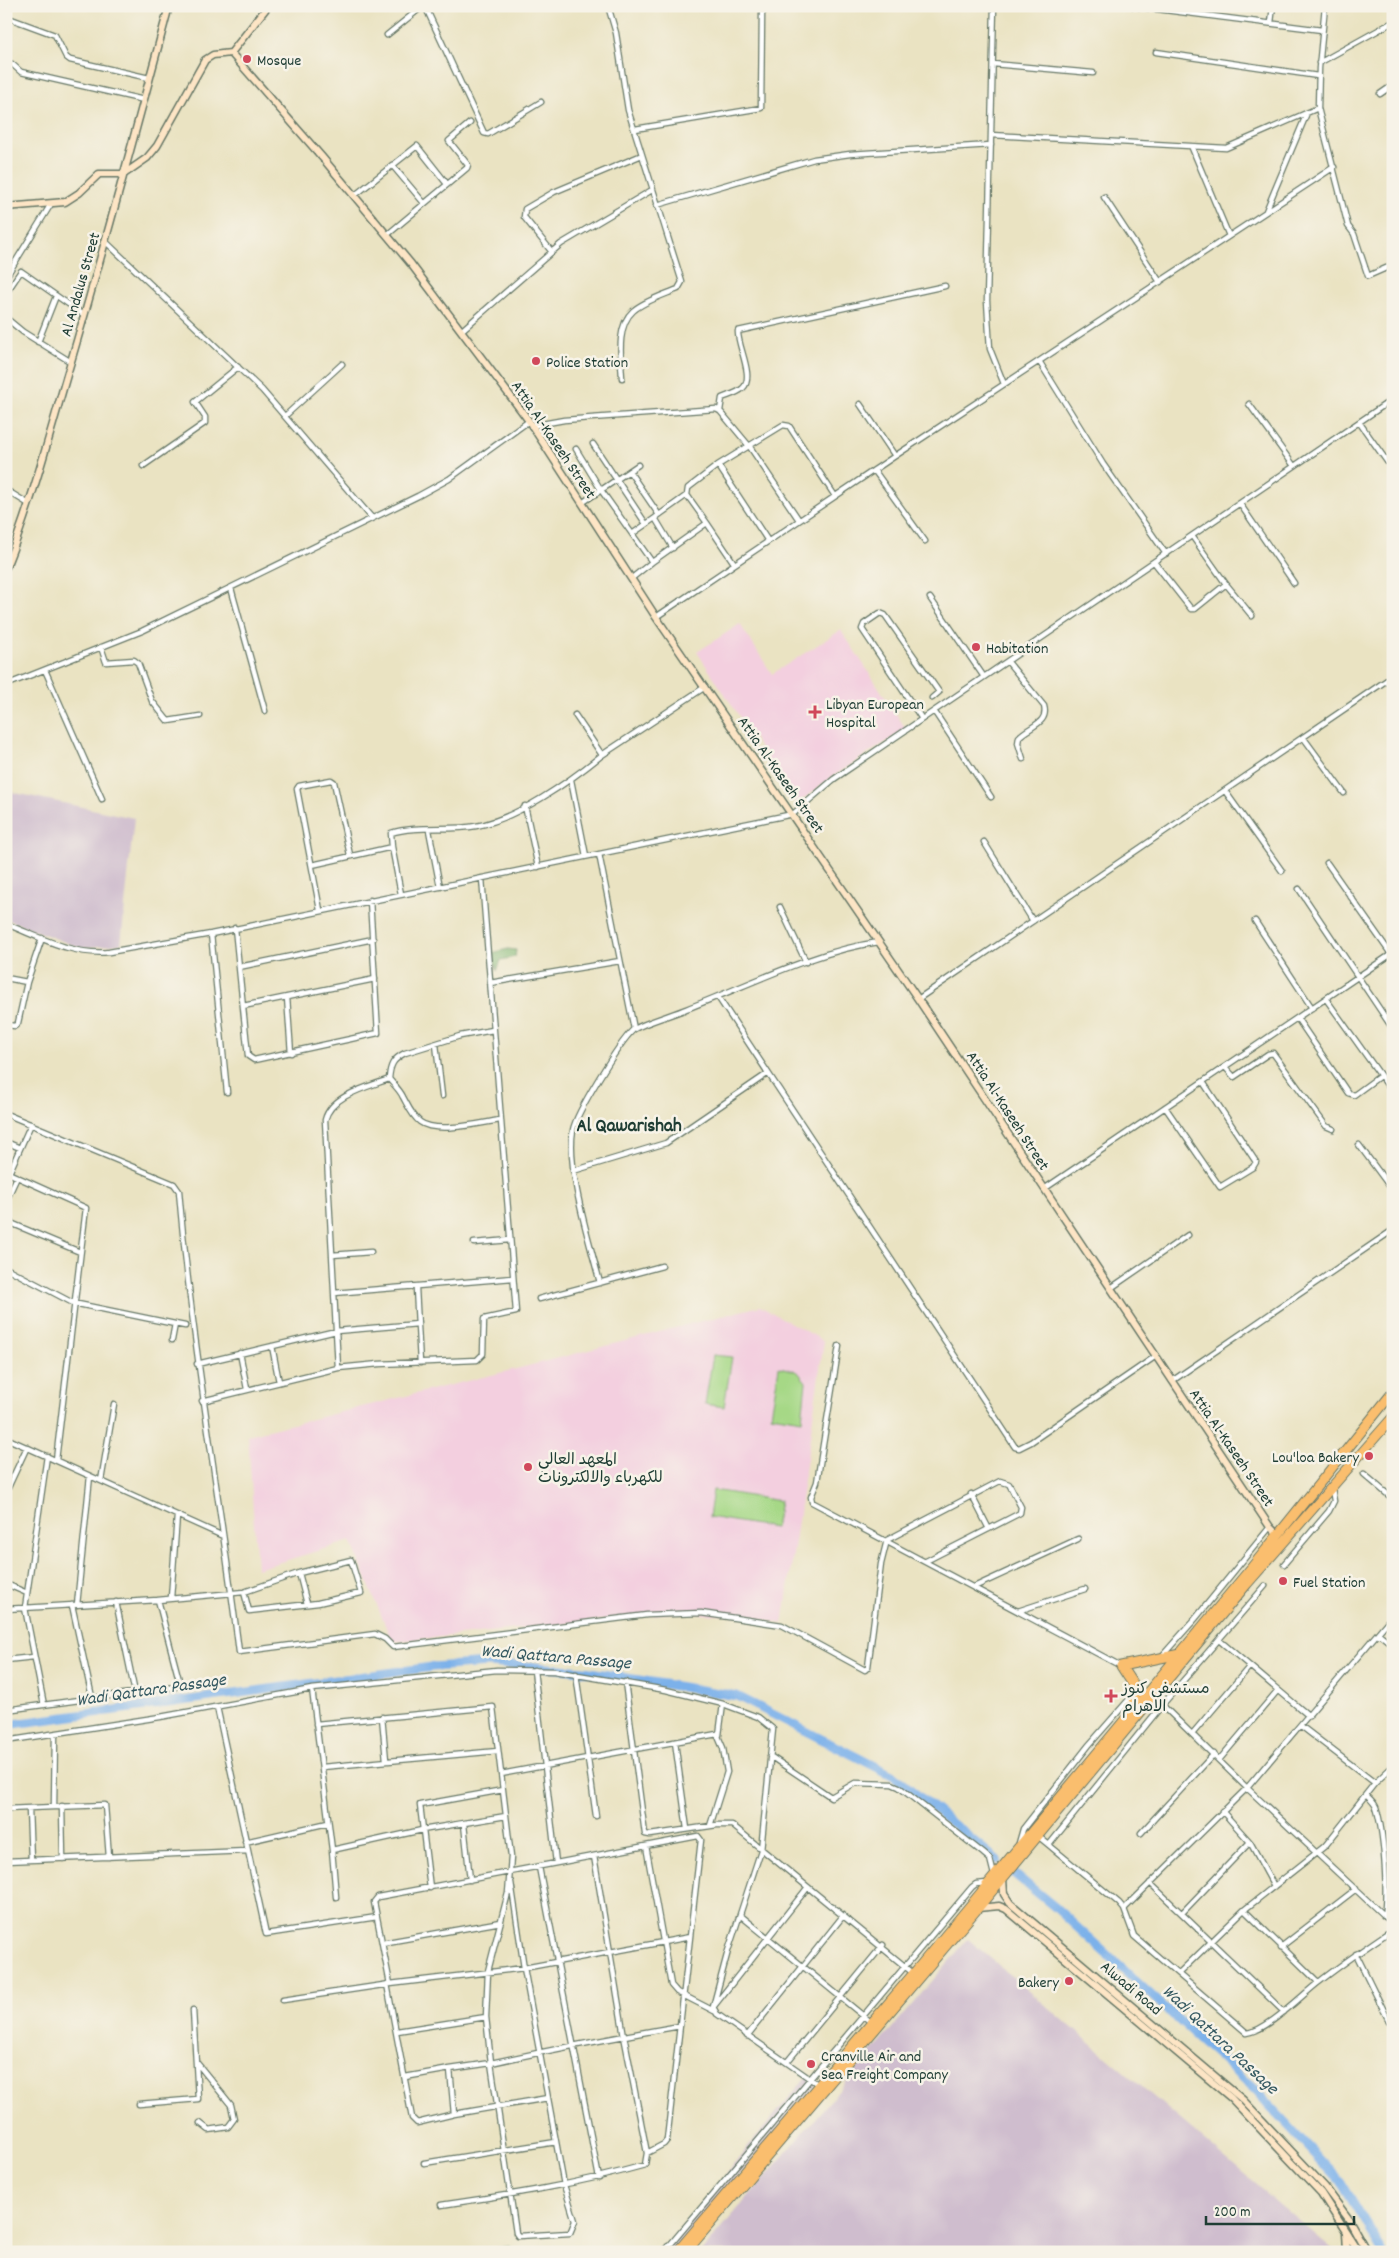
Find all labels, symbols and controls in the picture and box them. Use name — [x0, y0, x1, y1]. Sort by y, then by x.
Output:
place label: Mosque — [257, 50, 301, 73]
marker: Mosque — [241, 53, 253, 65]
street label: Al Andalus Street — [56, 230, 107, 339]
place label: Police Station — [546, 352, 628, 375]
marker: Police Station — [530, 355, 542, 367]
street label: Attia Al-Kaseeh Street — [505, 377, 601, 504]
place label: Habitation — [986, 638, 1048, 661]
marker: Habitation — [970, 641, 982, 653]
place label: Libyan European Hospital — [826, 694, 924, 735]
marker: Libyan European Hospital — [808, 705, 822, 719]
street label: Attia Al-Kaseeh Street — [731, 712, 829, 839]
street label: Attia Al-Kaseeh Street — [960, 1047, 1054, 1176]
district label: Al Qawarishah — [576, 1114, 682, 1141]
street label: Attia Al-Kaseeh Street — [1183, 1385, 1279, 1512]
place label: Lou'loa Bakery — [1272, 1447, 1360, 1470]
place label: المعهد العالي للكهرباء والالكترونات — [538, 1449, 663, 1490]
marker: Lou'loa Bakery — [1363, 1450, 1375, 1462]
marker: المعهد العالي للكهرباء والالكترونات — [522, 1461, 534, 1473]
place label: Fuel Station — [1293, 1572, 1365, 1595]
marker: Fuel Station — [1277, 1575, 1289, 1587]
water label: Wadi Qattara Passage — [480, 1639, 633, 1678]
water label: Wadi Qattara Passage — [75, 1668, 229, 1714]
place label: مستشفى كنوز الاهرام — [1120, 1678, 1210, 1719]
marker: مستشفى كنوز الاهرام — [1104, 1689, 1118, 1703]
street label: Alwadi Road — [1095, 1956, 1166, 2022]
place label: Bakery — [1018, 1972, 1060, 1995]
marker: Bakery — [1063, 1975, 1075, 1987]
water label: Wadi Qattara Passage — [1156, 1980, 1284, 2102]
place label: Cranville Air and Sea Freight Company — [821, 2046, 948, 2087]
marker: Cranville Air and Sea Freight Company — [805, 2058, 817, 2070]
scale bar — [1206, 2193, 1354, 2225]
text: 200 m — [1214, 2202, 1251, 2224]

